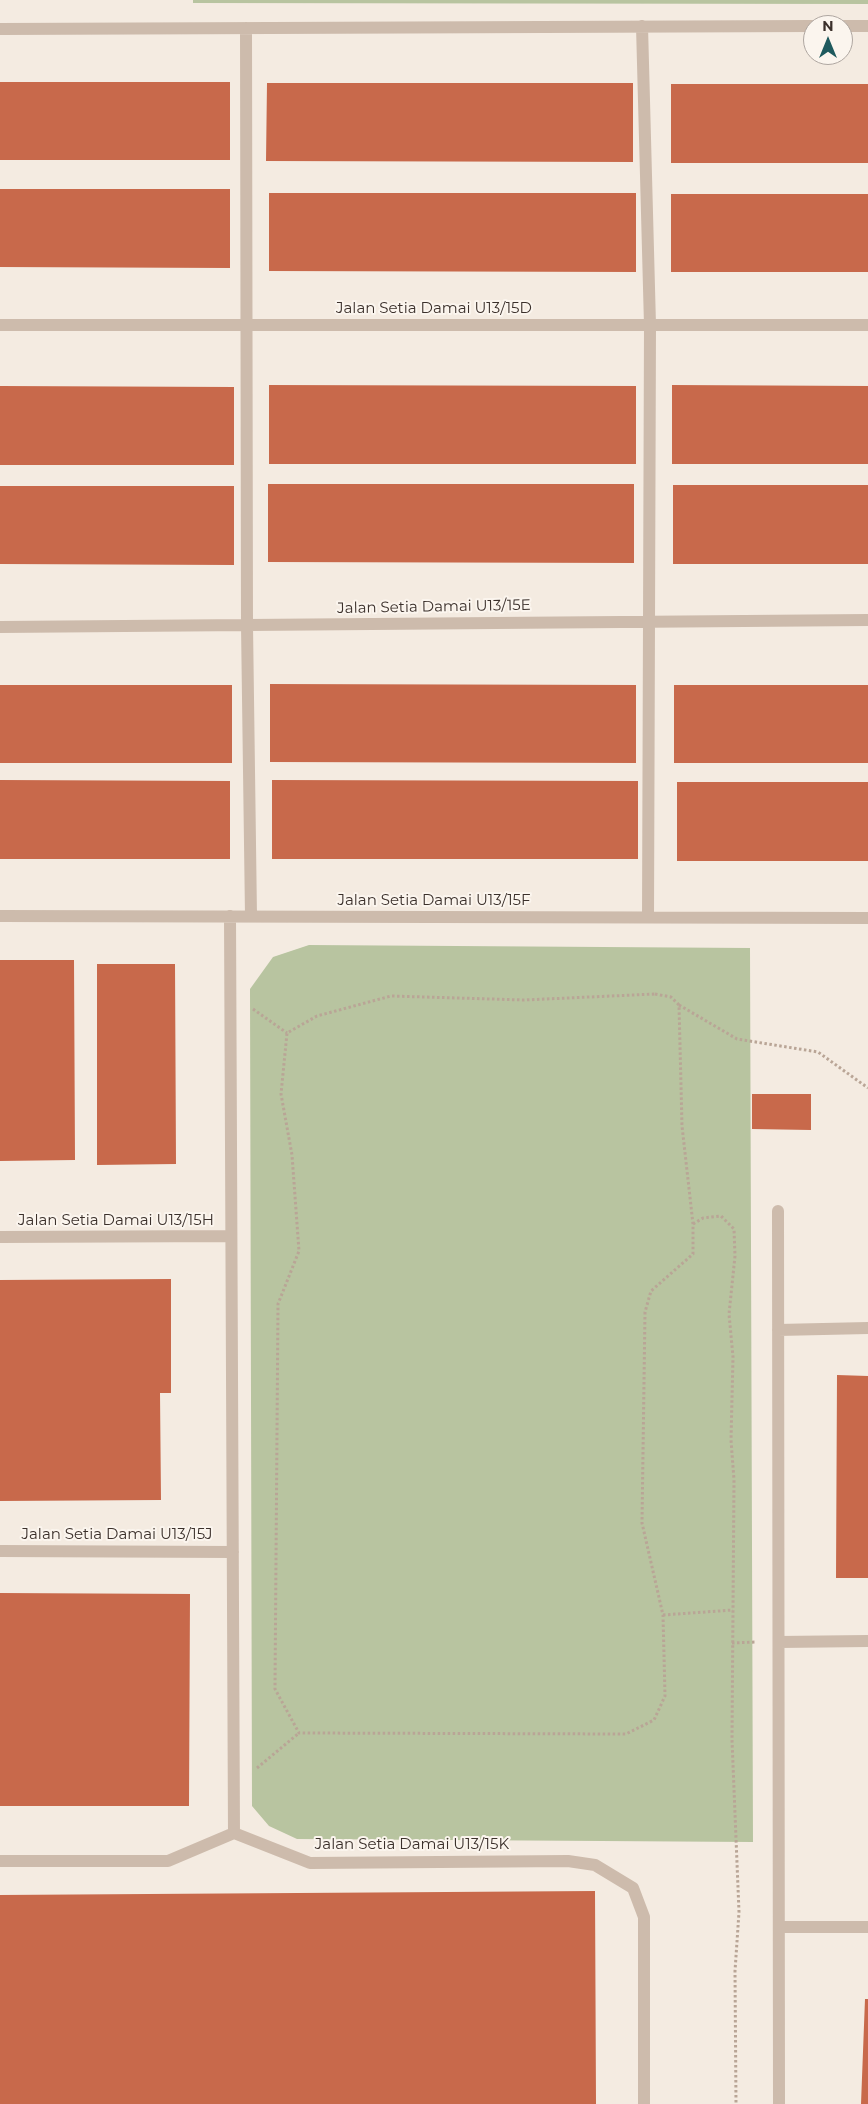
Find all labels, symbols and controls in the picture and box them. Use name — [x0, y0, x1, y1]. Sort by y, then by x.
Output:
north arrow — [803, 15, 853, 65]
text: N — [822, 17, 834, 35]
street label: Jalan Setia Damai U13/15D — [336, 300, 532, 318]
street label: Jalan Setia Damai U13/15E — [337, 596, 531, 618]
street label: Jalan Setia Damai U13/15F — [337, 892, 531, 910]
street label: Jalan Setia Damai U13/15H — [18, 1212, 214, 1230]
street label: Jalan Setia Damai U13/15J — [22, 1526, 212, 1544]
street label: Jalan Setia Damai U13/15K — [315, 1836, 509, 1854]

